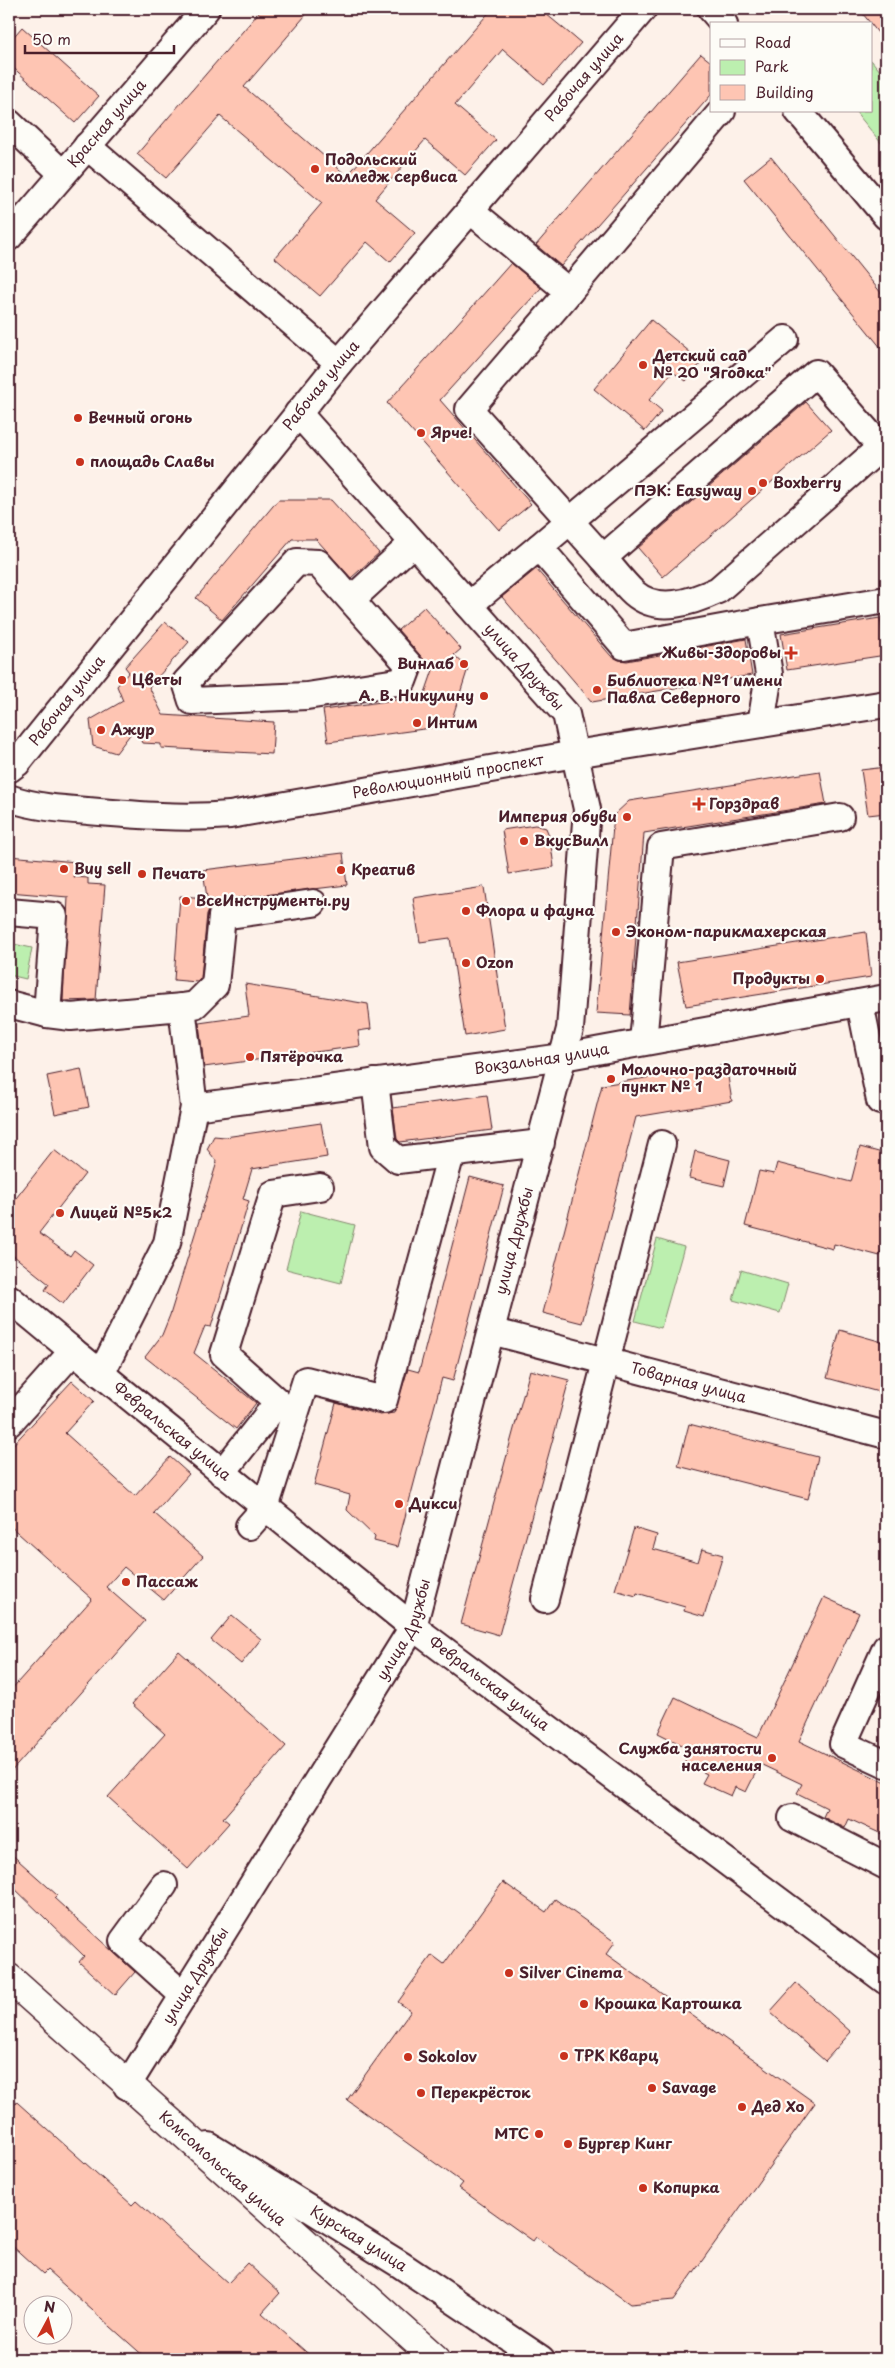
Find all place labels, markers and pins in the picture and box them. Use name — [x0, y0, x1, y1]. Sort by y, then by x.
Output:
place label: Подольский колледж сервиса — [325, 147, 458, 187]
marker: Подольский колледж сервиса — [309, 163, 321, 175]
place label: Детский сад № 20 "Ягодка" — [652, 343, 771, 383]
marker: Детский сад № 20 "Ягодка" — [637, 359, 649, 371]
place label: Вечный огонь — [88, 405, 192, 428]
marker: Вечный огонь — [72, 412, 84, 424]
place label: Ярче! — [430, 420, 472, 443]
marker: Ярче! — [415, 427, 427, 439]
place label: площадь Славы — [90, 449, 214, 472]
marker: площадь Славы — [74, 456, 86, 468]
place label: Boxberry — [773, 470, 842, 493]
marker: Boxberry — [757, 477, 769, 489]
place label: ПЭК: Easyway — [634, 478, 742, 501]
marker: ПЭК: Easyway — [746, 485, 758, 497]
place label: Живы-Здоровы — [662, 640, 781, 663]
marker: Живы-Здоровы — [785, 647, 797, 659]
place label: Винлаб — [397, 651, 454, 674]
marker: Винлаб — [458, 658, 470, 670]
place label: Цветы — [132, 667, 182, 690]
place label: Библиотека №1 имени Павла Северного — [607, 668, 783, 708]
marker: Цветы — [116, 674, 128, 686]
place label: А. В. Никулину — [359, 683, 474, 706]
marker: Библиотека №1 имени Павла Северного — [591, 684, 603, 696]
marker: А. В. Никулину — [478, 690, 490, 702]
place label: Интим — [427, 710, 478, 733]
place label: Ажур — [110, 717, 155, 740]
marker: Интим — [411, 717, 423, 729]
marker: Ажур — [95, 724, 107, 736]
place label: Горздрав — [709, 791, 779, 814]
marker: Горздрав — [693, 798, 705, 810]
place label: Империя обуви — [498, 804, 617, 827]
marker: Империя обуви — [621, 811, 633, 823]
place label: ВкусВилл — [534, 828, 609, 851]
marker: ВкусВилл — [518, 835, 530, 847]
place label: Buy sell — [74, 856, 131, 879]
place label: Креатив — [351, 857, 415, 880]
place label: Печать — [152, 861, 206, 884]
marker: Buy sell — [58, 863, 70, 875]
marker: Креатив — [335, 864, 347, 876]
marker: Печать — [136, 868, 148, 880]
place label: ВсеИнструменты.ру — [196, 888, 350, 911]
marker: ВсеИнструменты.ру — [180, 895, 192, 907]
place label: Флора и фауна — [476, 898, 595, 921]
marker: Флора и фауна — [460, 905, 472, 917]
place label: Эконом-парикмахерская — [626, 919, 827, 942]
marker: Эконом-парикмахерская — [610, 926, 622, 938]
place label: Ozon — [476, 950, 514, 973]
marker: Ozon — [460, 957, 472, 969]
place label: Продукты — [733, 966, 810, 989]
marker: Продукты — [814, 973, 826, 985]
place label: Пятёрочка — [260, 1044, 344, 1067]
marker: Пятёрочка — [244, 1051, 256, 1063]
place label: Молочно-раздаточный пункт № 1 — [621, 1057, 797, 1097]
marker: Молочно-раздаточный пункт № 1 — [605, 1073, 617, 1085]
place label: Лицей №5к2 — [70, 1200, 173, 1223]
marker: Лицей №5к2 — [54, 1207, 66, 1219]
place label: Дикси — [408, 1491, 458, 1514]
marker: Дикси — [393, 1498, 405, 1510]
place label: Пассаж — [136, 1569, 199, 1592]
marker: Пассаж — [120, 1576, 132, 1588]
place label: Служба занятости населения — [618, 1736, 762, 1776]
marker: Служба занятости населения — [766, 1752, 778, 1764]
place label: Silver Cinema — [519, 1960, 623, 1983]
marker: Silver Cinema — [503, 1967, 515, 1979]
place label: Крошка Картошка — [594, 1991, 742, 2014]
marker: Крошка Картошка — [578, 1998, 590, 2010]
place label: ТРК Кварц — [574, 2043, 659, 2066]
place label: Sokolov — [418, 2044, 478, 2067]
marker: ТРК Кварц — [558, 2050, 570, 2062]
marker: Sokolov — [402, 2051, 414, 2063]
place label: Savage — [662, 2075, 716, 2098]
place label: Перекрёсток — [431, 2080, 531, 2103]
marker: Savage — [646, 2082, 658, 2094]
marker: Перекрёсток — [415, 2087, 427, 2099]
place label: Дед Хо — [751, 2094, 805, 2117]
marker: Дед Хо — [736, 2101, 748, 2113]
place label: МТС — [494, 2121, 529, 2144]
marker: МТС — [533, 2128, 545, 2140]
place label: Бургер Кинг — [578, 2131, 673, 2154]
marker: Бургер Кинг — [562, 2138, 574, 2150]
place label: Копирка — [653, 2175, 720, 2198]
marker: Копирка — [637, 2182, 649, 2194]

